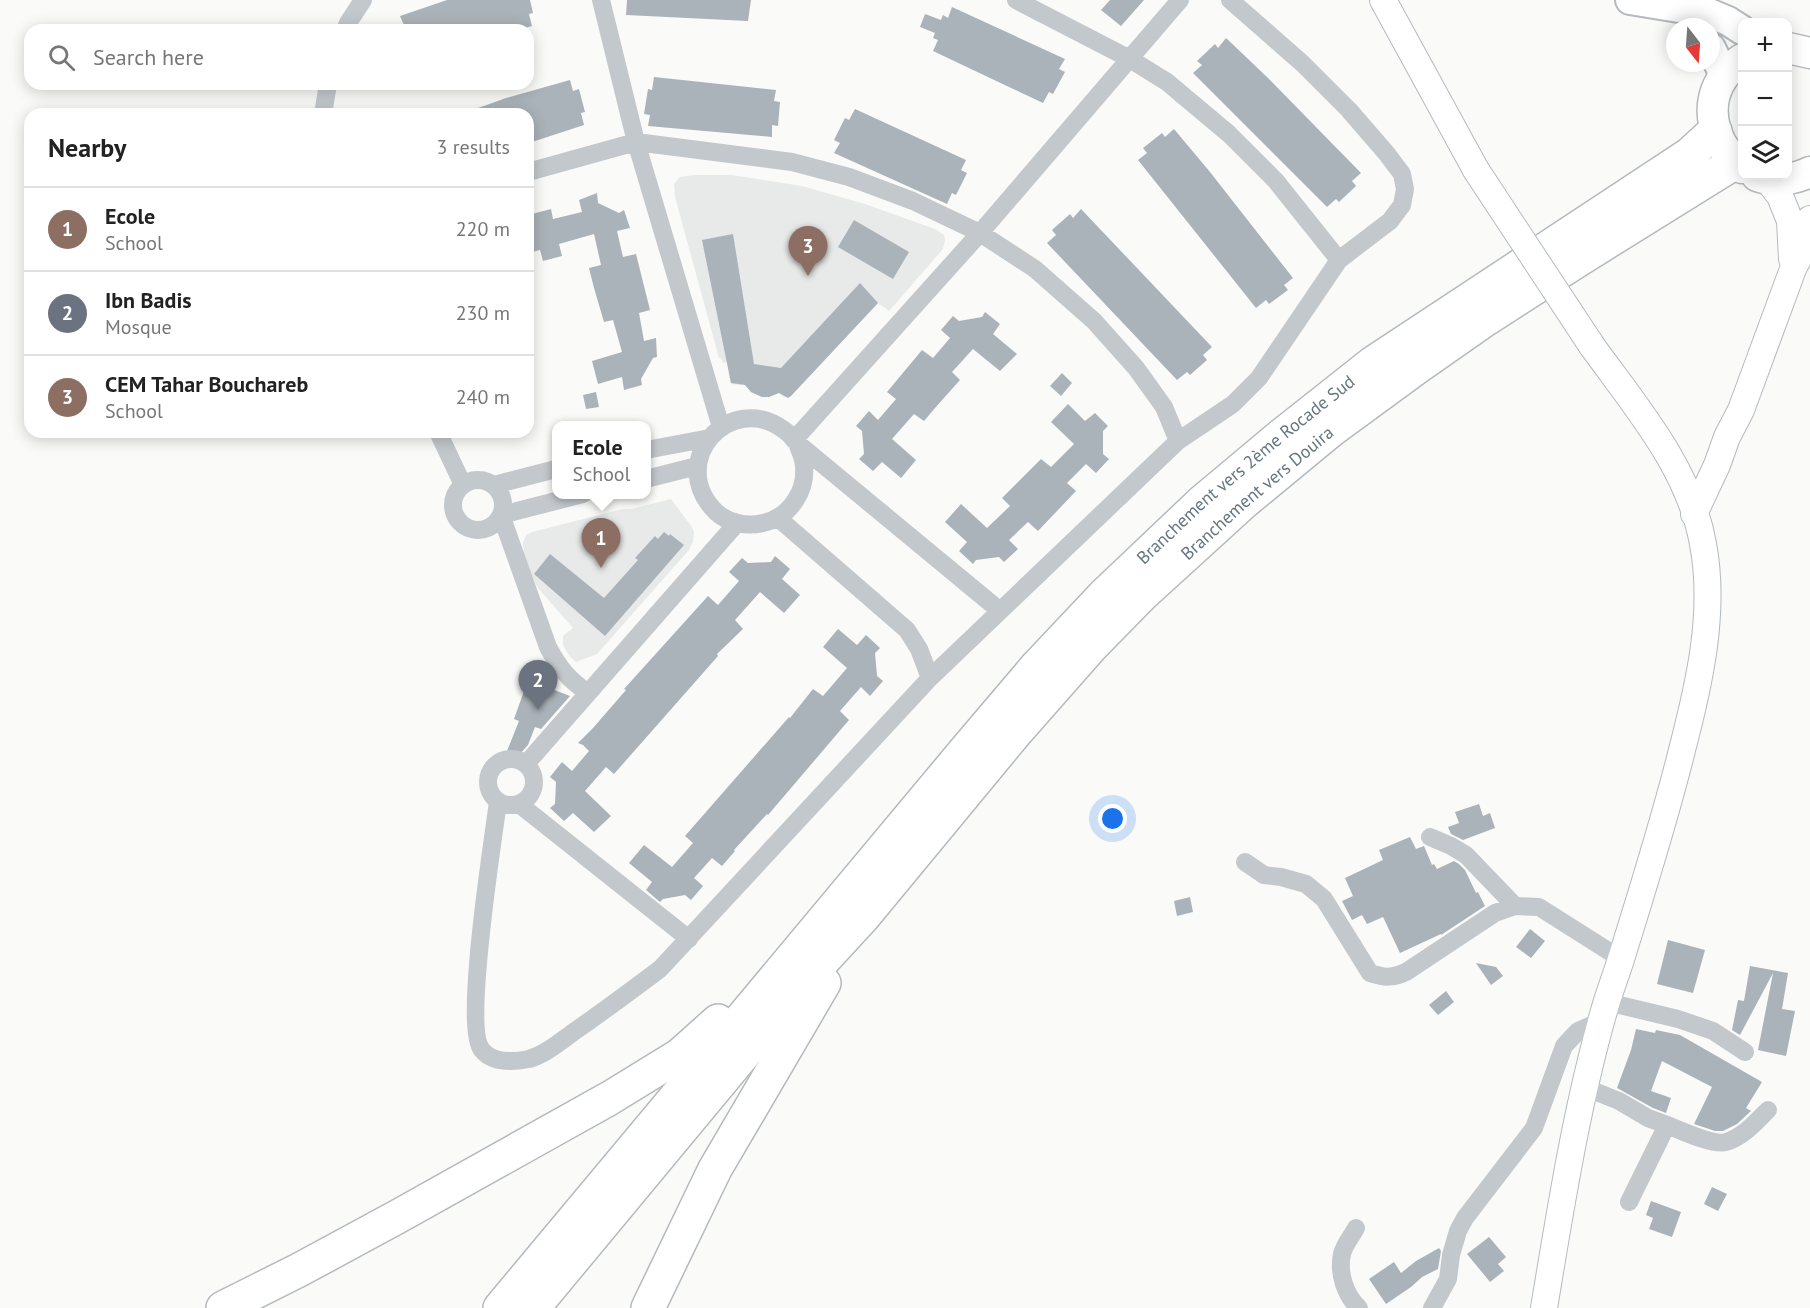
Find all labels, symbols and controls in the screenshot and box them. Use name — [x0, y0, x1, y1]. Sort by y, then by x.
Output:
north arrow — [1666, 18, 1720, 72]
map controls — [1738, 18, 1792, 180]
button: + — [1738, 18, 1792, 72]
search box — [24, 24, 534, 90]
icon: search — [45, 41, 78, 74]
text: Search here — [93, 43, 204, 71]
button: − — [1738, 72, 1792, 126]
button: layers — [1738, 126, 1792, 180]
text: Nearby — [48, 131, 126, 164]
text: 3 results — [437, 134, 510, 160]
text: Ecole — [105, 202, 155, 230]
text: 1 — [62, 216, 73, 242]
text: 220 m — [456, 216, 510, 242]
pin: 3 — [788, 226, 828, 276]
text: School — [105, 230, 163, 256]
text: Ibn Badis — [105, 286, 192, 314]
text: 2 — [62, 300, 73, 326]
text: 230 m — [456, 300, 510, 326]
text: Mosque — [105, 314, 172, 340]
text: CEM Tahar Bouchareb — [105, 370, 308, 398]
street label: Branchement vers 2ème Rocade Sud — [1132, 370, 1359, 569]
text: 3 — [62, 384, 73, 410]
text: 240 m — [456, 384, 510, 410]
text: School — [105, 398, 163, 424]
popup — [552, 421, 651, 499]
street label: Branchement vers Douira — [1176, 421, 1338, 565]
text: Ecole — [573, 433, 623, 461]
text: School — [573, 461, 630, 487]
pin: 1 — [582, 518, 620, 568]
pin: 2 — [518, 660, 558, 710]
your location — [1098, 804, 1127, 833]

